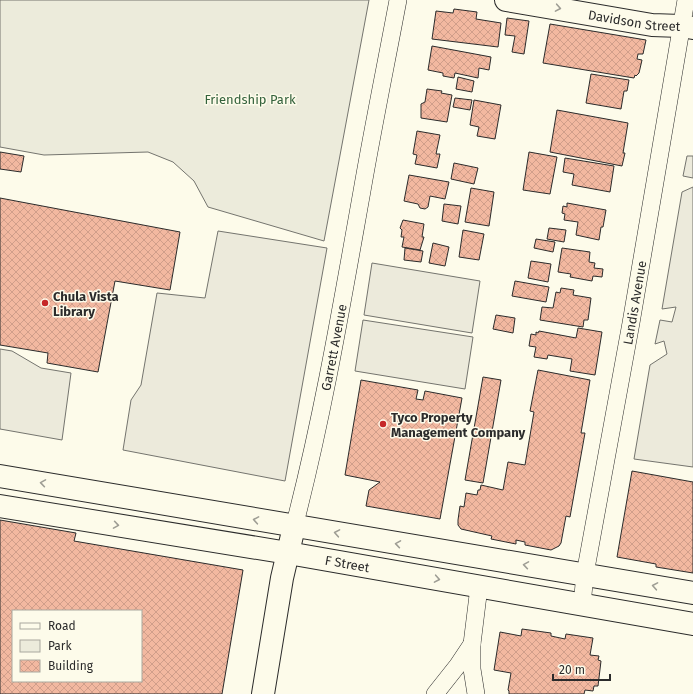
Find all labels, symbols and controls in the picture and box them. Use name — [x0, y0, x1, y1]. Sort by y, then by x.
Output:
one-way arrow — [555, 4, 561, 12]
street label: Davidson Street — [587, 7, 681, 34]
park label: Friendship Park — [204, 92, 296, 107]
street label: Landis Avenue — [620, 259, 650, 346]
place label: Chula Vista Library — [53, 289, 119, 319]
marker: Chula Vista Library — [40, 298, 50, 308]
street label: Garrett Avenue — [318, 303, 350, 392]
place label: Tyco Property Management Company — [391, 410, 526, 440]
marker: Tyco Property Management Company — [378, 419, 388, 429]
one-way arrow — [40, 480, 46, 488]
one-way arrow — [253, 516, 259, 525]
one-way arrow — [113, 520, 119, 529]
one-way arrow — [334, 530, 340, 538]
one-way arrow — [395, 540, 401, 549]
street label: F Street — [324, 553, 371, 575]
one-way arrow — [523, 561, 529, 570]
one-way arrow — [434, 574, 440, 583]
one-way arrow — [651, 583, 658, 591]
legend — [12, 610, 142, 682]
text: Road — [48, 619, 76, 633]
text: Park — [48, 639, 72, 653]
scale bar — [553, 656, 610, 682]
text: Building — [48, 659, 94, 673]
text: 20 m — [559, 663, 585, 677]

